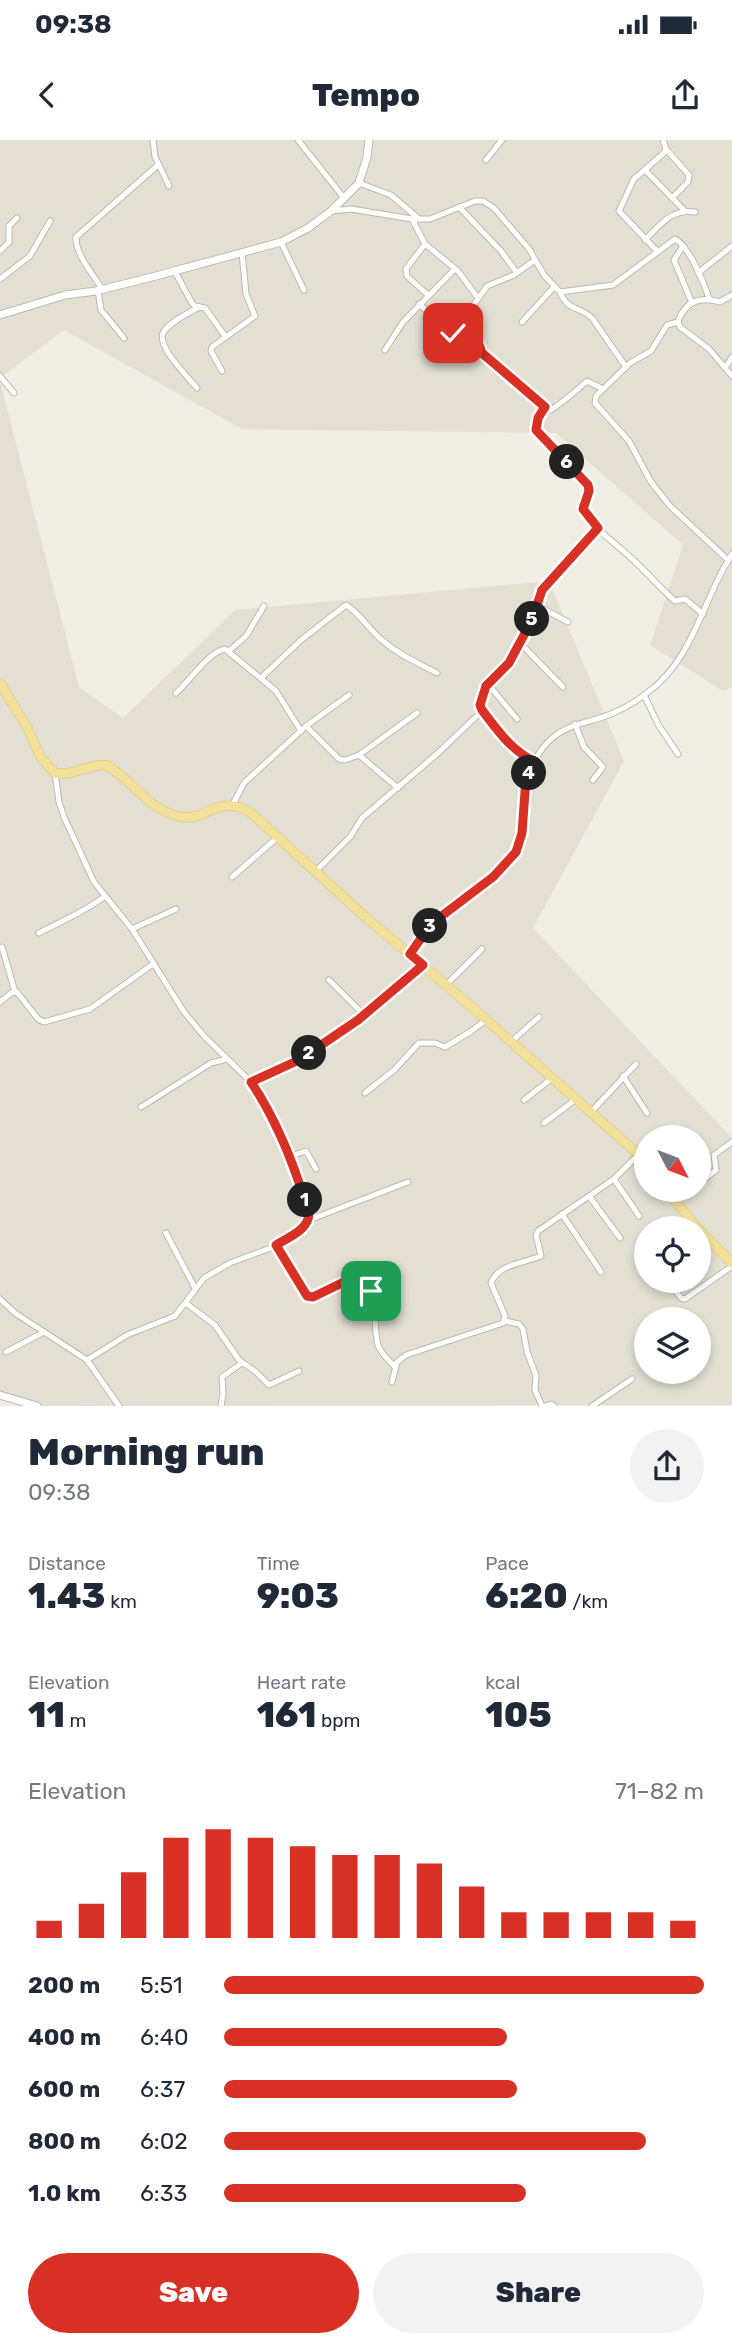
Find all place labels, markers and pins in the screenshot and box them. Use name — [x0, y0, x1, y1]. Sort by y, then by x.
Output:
pin — [423, 303, 483, 363]
pin: 6 — [550, 444, 584, 480]
pin: 5 — [514, 602, 550, 636]
pin: 4 — [512, 756, 546, 790]
pin: 3 — [412, 908, 448, 944]
pin: 2 — [292, 1035, 326, 1070]
pin: 1 — [288, 1182, 322, 1218]
pin — [341, 1261, 401, 1321]

